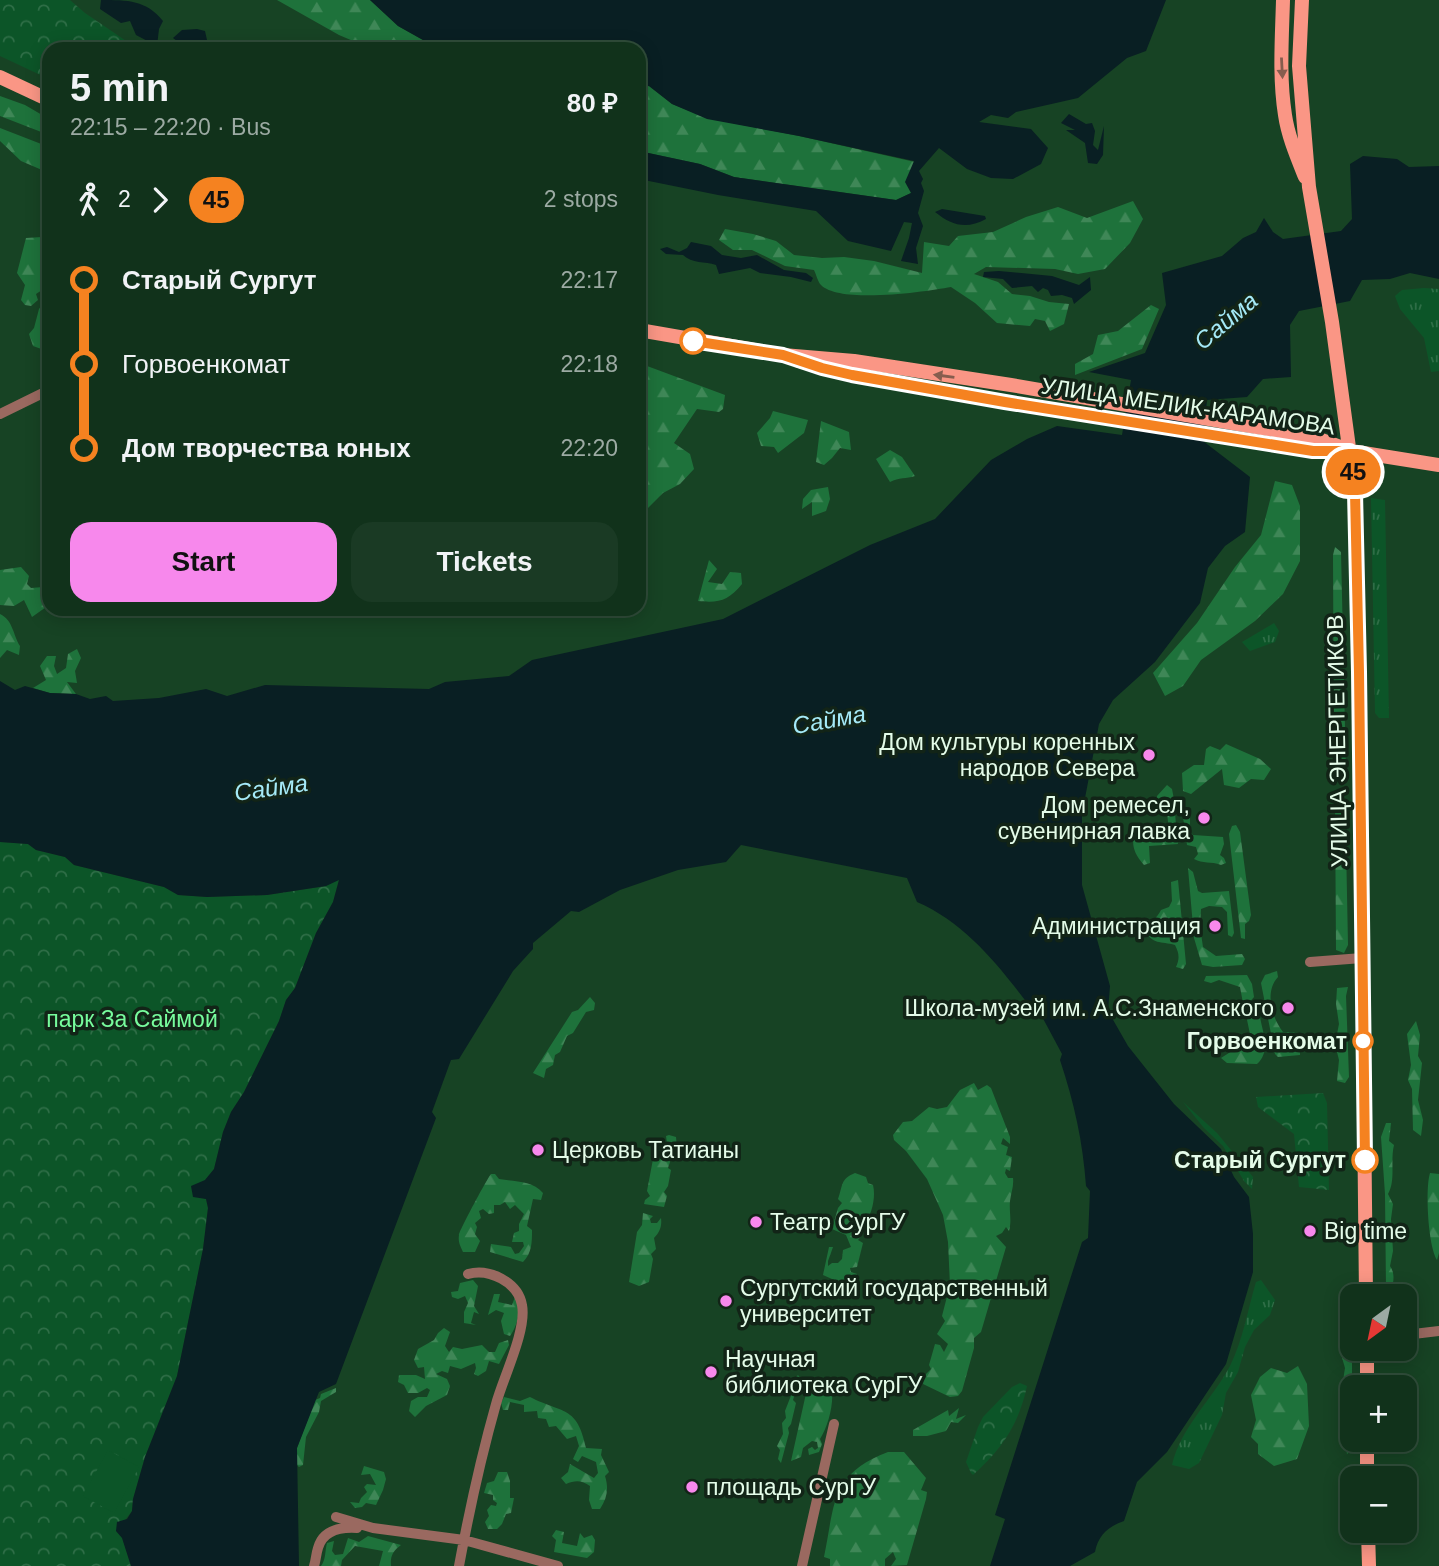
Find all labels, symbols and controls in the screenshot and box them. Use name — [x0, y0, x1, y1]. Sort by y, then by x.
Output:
one-way arrow — [1276, 57, 1287, 79]
text: 5 min — [70, 67, 169, 109]
text: 80 ₽ — [567, 88, 618, 118]
text: 22:15 – 22:20 · Bus — [70, 114, 271, 140]
icon: walk — [70, 181, 108, 219]
icon: forward — [141, 181, 179, 219]
text: 2 — [118, 186, 131, 212]
text: 45 — [203, 186, 230, 213]
text: 2 stops — [544, 186, 618, 212]
text: Старый Сургут — [122, 265, 316, 295]
text: 22:17 — [560, 267, 618, 293]
water label: Сайма — [1189, 286, 1263, 355]
unlabelled marker — [680, 328, 706, 354]
text: Горвоенкомат — [122, 349, 290, 379]
text: 22:18 — [560, 351, 618, 377]
one-way arrow — [933, 370, 955, 381]
street label: УЛИЦА МЕЛИК-КАРАМОВА — [1040, 373, 1337, 440]
text: Дом творчества юных — [122, 433, 411, 463]
text: 22:20 — [560, 435, 618, 461]
line badge: 45 — [1322, 449, 1384, 495]
text: 45 — [1340, 458, 1366, 485]
button: Start — [70, 522, 337, 602]
button: Tickets — [351, 522, 618, 602]
street label: УЛИЦА ЭНЕРГЕТИКОВ — [1322, 614, 1352, 868]
water label: Сайма — [790, 700, 868, 739]
place label: Дом культуры коренных народов Севера — [879, 729, 1135, 781]
marker: Дом культуры коренных народов Севера — [1141, 747, 1157, 763]
water label: Сайма — [232, 769, 310, 806]
place label: Дом ремесел, сувенирная лавка — [998, 792, 1190, 844]
marker: Дом ремесел, сувенирная лавка — [1196, 810, 1212, 826]
place label: Администрация — [1032, 913, 1201, 939]
marker: Администрация — [1207, 918, 1223, 934]
place label: Школа-музей им. А.С.Знаменского — [904, 995, 1274, 1021]
marker: Школа-музей им. А.С.Знаменского — [1280, 1000, 1296, 1016]
park label: парк За Саймой — [46, 1006, 218, 1032]
place label: Горвоенкомат — [1187, 1028, 1347, 1054]
marker: Горвоенкомат — [1353, 1031, 1373, 1051]
place label: Церковь Татианы — [552, 1137, 739, 1163]
marker: Церковь Татианы — [530, 1142, 546, 1158]
place label: Старый Сургут — [1174, 1147, 1346, 1173]
marker: Старый Сургут — [1352, 1147, 1378, 1173]
place label: Театр СурГУ — [770, 1209, 906, 1235]
marker: Театр СурГУ — [748, 1214, 764, 1230]
place label: Big time — [1324, 1218, 1407, 1244]
marker: Big time — [1302, 1223, 1318, 1239]
place label: Сургутский государственный университет — [740, 1275, 1048, 1327]
north arrow — [1340, 1284, 1418, 1362]
map controls — [1340, 1284, 1417, 1543]
marker: Сургутский государственный университет — [718, 1293, 734, 1309]
place label: Научная библиотека СурГУ — [725, 1346, 923, 1398]
marker: Научная библиотека СурГУ — [703, 1364, 719, 1380]
button: + — [1340, 1375, 1417, 1452]
button: − — [1340, 1466, 1417, 1543]
place label: площадь СурГУ — [706, 1474, 877, 1500]
marker: площадь СурГУ — [684, 1479, 700, 1495]

